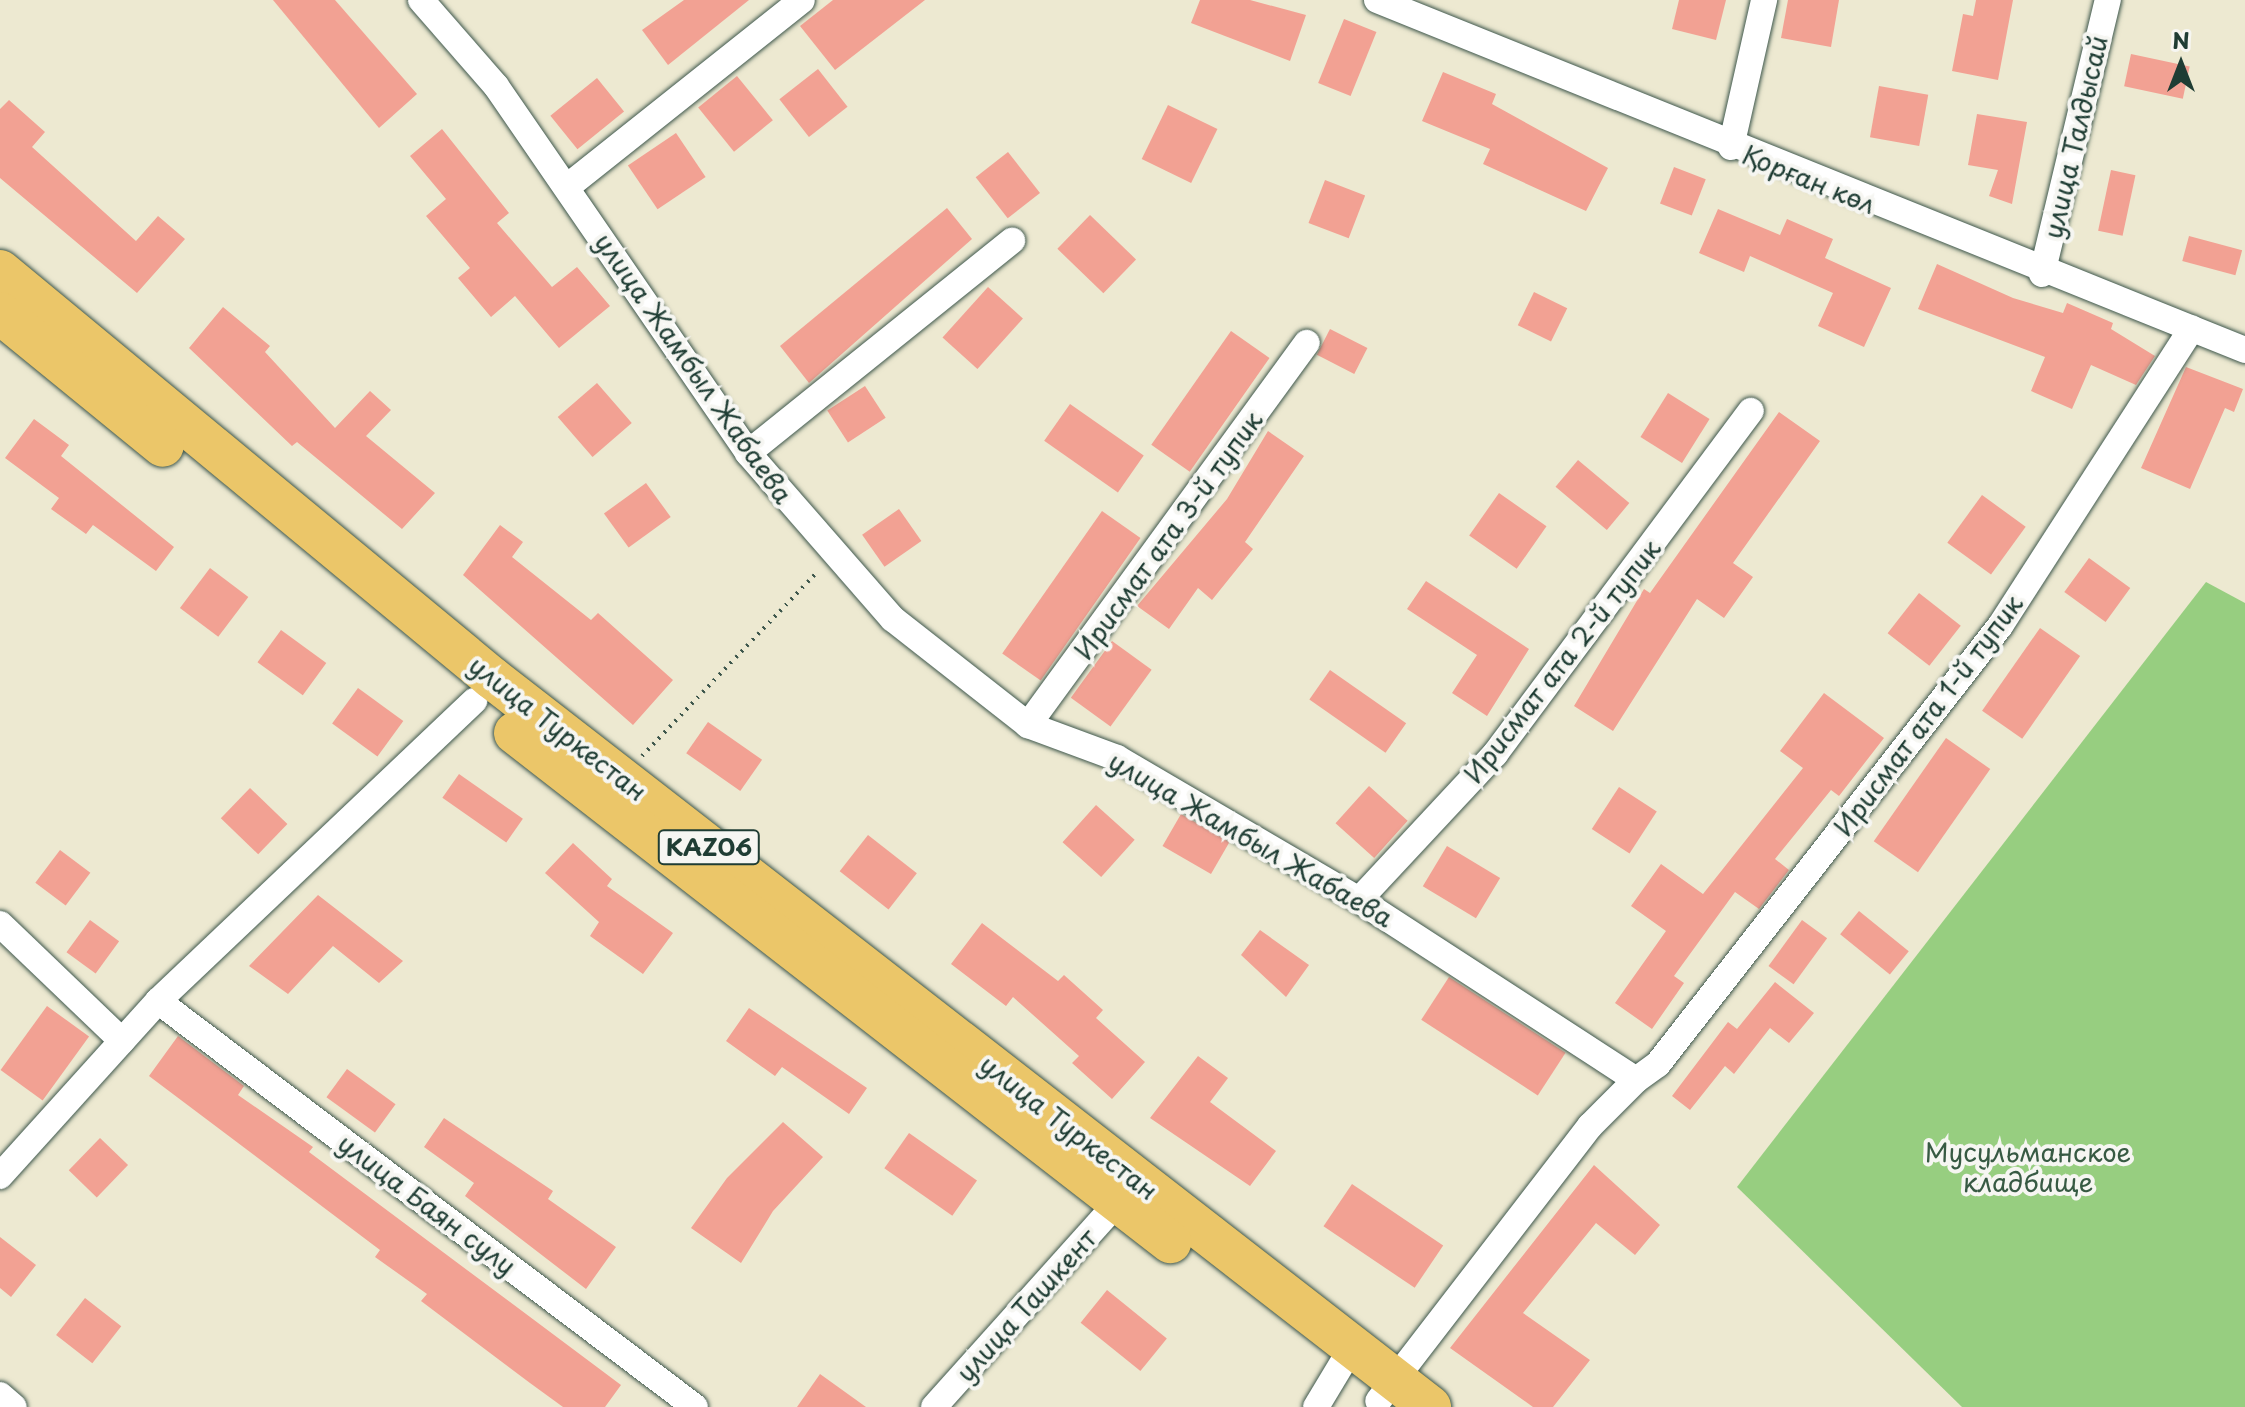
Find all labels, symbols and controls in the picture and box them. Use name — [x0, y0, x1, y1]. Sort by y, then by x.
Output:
text: N — [2172, 23, 2190, 56]
north arrow — [2141, 24, 2221, 104]
street label: улица Талдысай — [2036, 32, 2114, 242]
street label: Қорған көл — [1737, 138, 1881, 220]
street label: улица Жамбыл Жабаева — [588, 226, 800, 510]
street label: Ирисмат ата 3-й тупик — [1067, 404, 1269, 666]
street label: Ирисмат ата 2-й тупик — [1457, 532, 1667, 790]
street label: Ирисмат ата 1-й тупик — [1827, 588, 2029, 842]
street label: улица Туркестан — [463, 649, 653, 807]
street label: улица Жамбыл Жабаева — [1103, 744, 1399, 934]
road number: KАZ06 — [657, 827, 761, 867]
street label: улица Туркестан — [974, 1048, 1164, 1206]
street label: улица Баян сулу — [332, 1127, 522, 1281]
park label: Мусульманское кладбище — [1925, 1136, 2131, 1198]
street label: улица Ташкент — [949, 1221, 1103, 1389]

